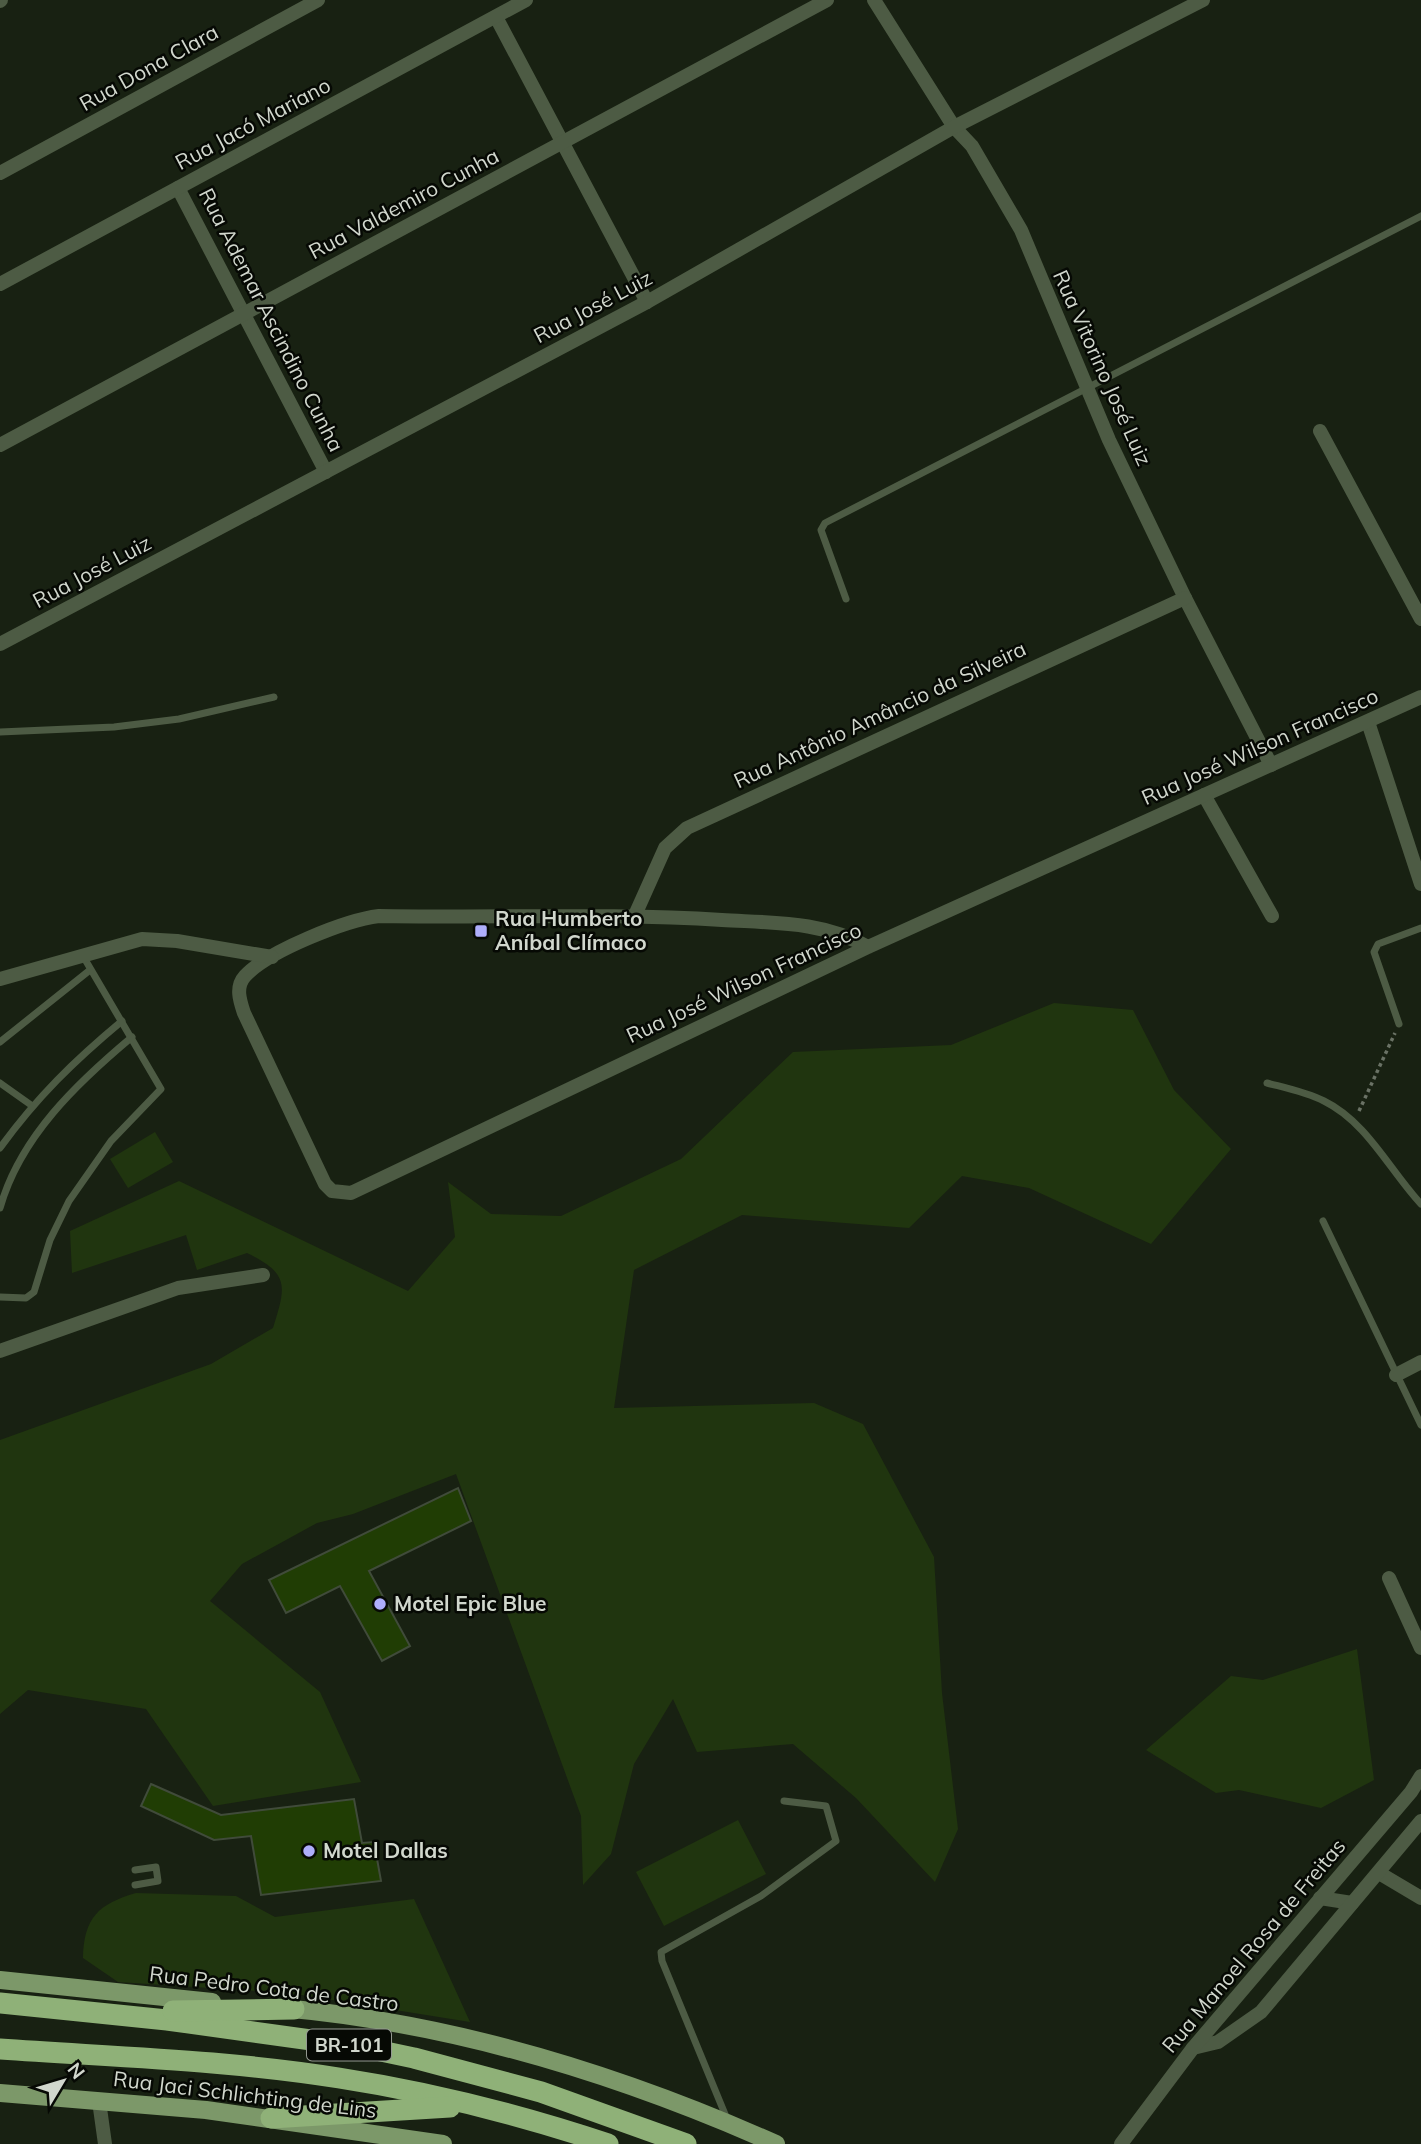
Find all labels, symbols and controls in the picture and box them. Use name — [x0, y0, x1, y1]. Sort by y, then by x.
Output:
street label: Rua Dona Clara — [74, 18, 223, 116]
street label: Rua Jacó Mariano — [170, 71, 335, 175]
street label: Rua Valdemiro Cunha — [304, 142, 503, 264]
street label: Rua Ademar Ascindino Cunha — [194, 183, 350, 456]
street label: Rua José Luiz — [529, 264, 656, 348]
street label: Rua Vitorino José Luiz — [1048, 266, 1158, 469]
street label: Rua José Luiz — [28, 529, 155, 613]
street label: Rua Antônio Amâncio da Silveira — [729, 635, 1030, 793]
street label: Rua José Wilson Francisco — [1137, 682, 1382, 810]
place label: Rua Humberto Aníbal Clímaco — [495, 905, 647, 955]
street label: Rua José Wilson Francisco — [622, 916, 865, 1048]
marker: Rua Humberto Aníbal Clímaco — [473, 923, 489, 939]
place label: Motel Epic Blue — [394, 1590, 547, 1616]
marker: Motel Epic Blue — [372, 1596, 388, 1612]
street label: Rua Manoel Rosa de Freitas — [1156, 1833, 1351, 2058]
place label: Motel Dallas — [323, 1837, 448, 1863]
marker: Motel Dallas — [301, 1843, 317, 1859]
street label: Rua Pedro Cota de Castro — [148, 1960, 400, 2016]
road number: BR-101 — [307, 2030, 391, 2060]
north arrow — [28, 2046, 98, 2116]
text: N — [63, 2057, 90, 2084]
street label: Rua Jaci Schlichting de Lins — [112, 2065, 378, 2123]

